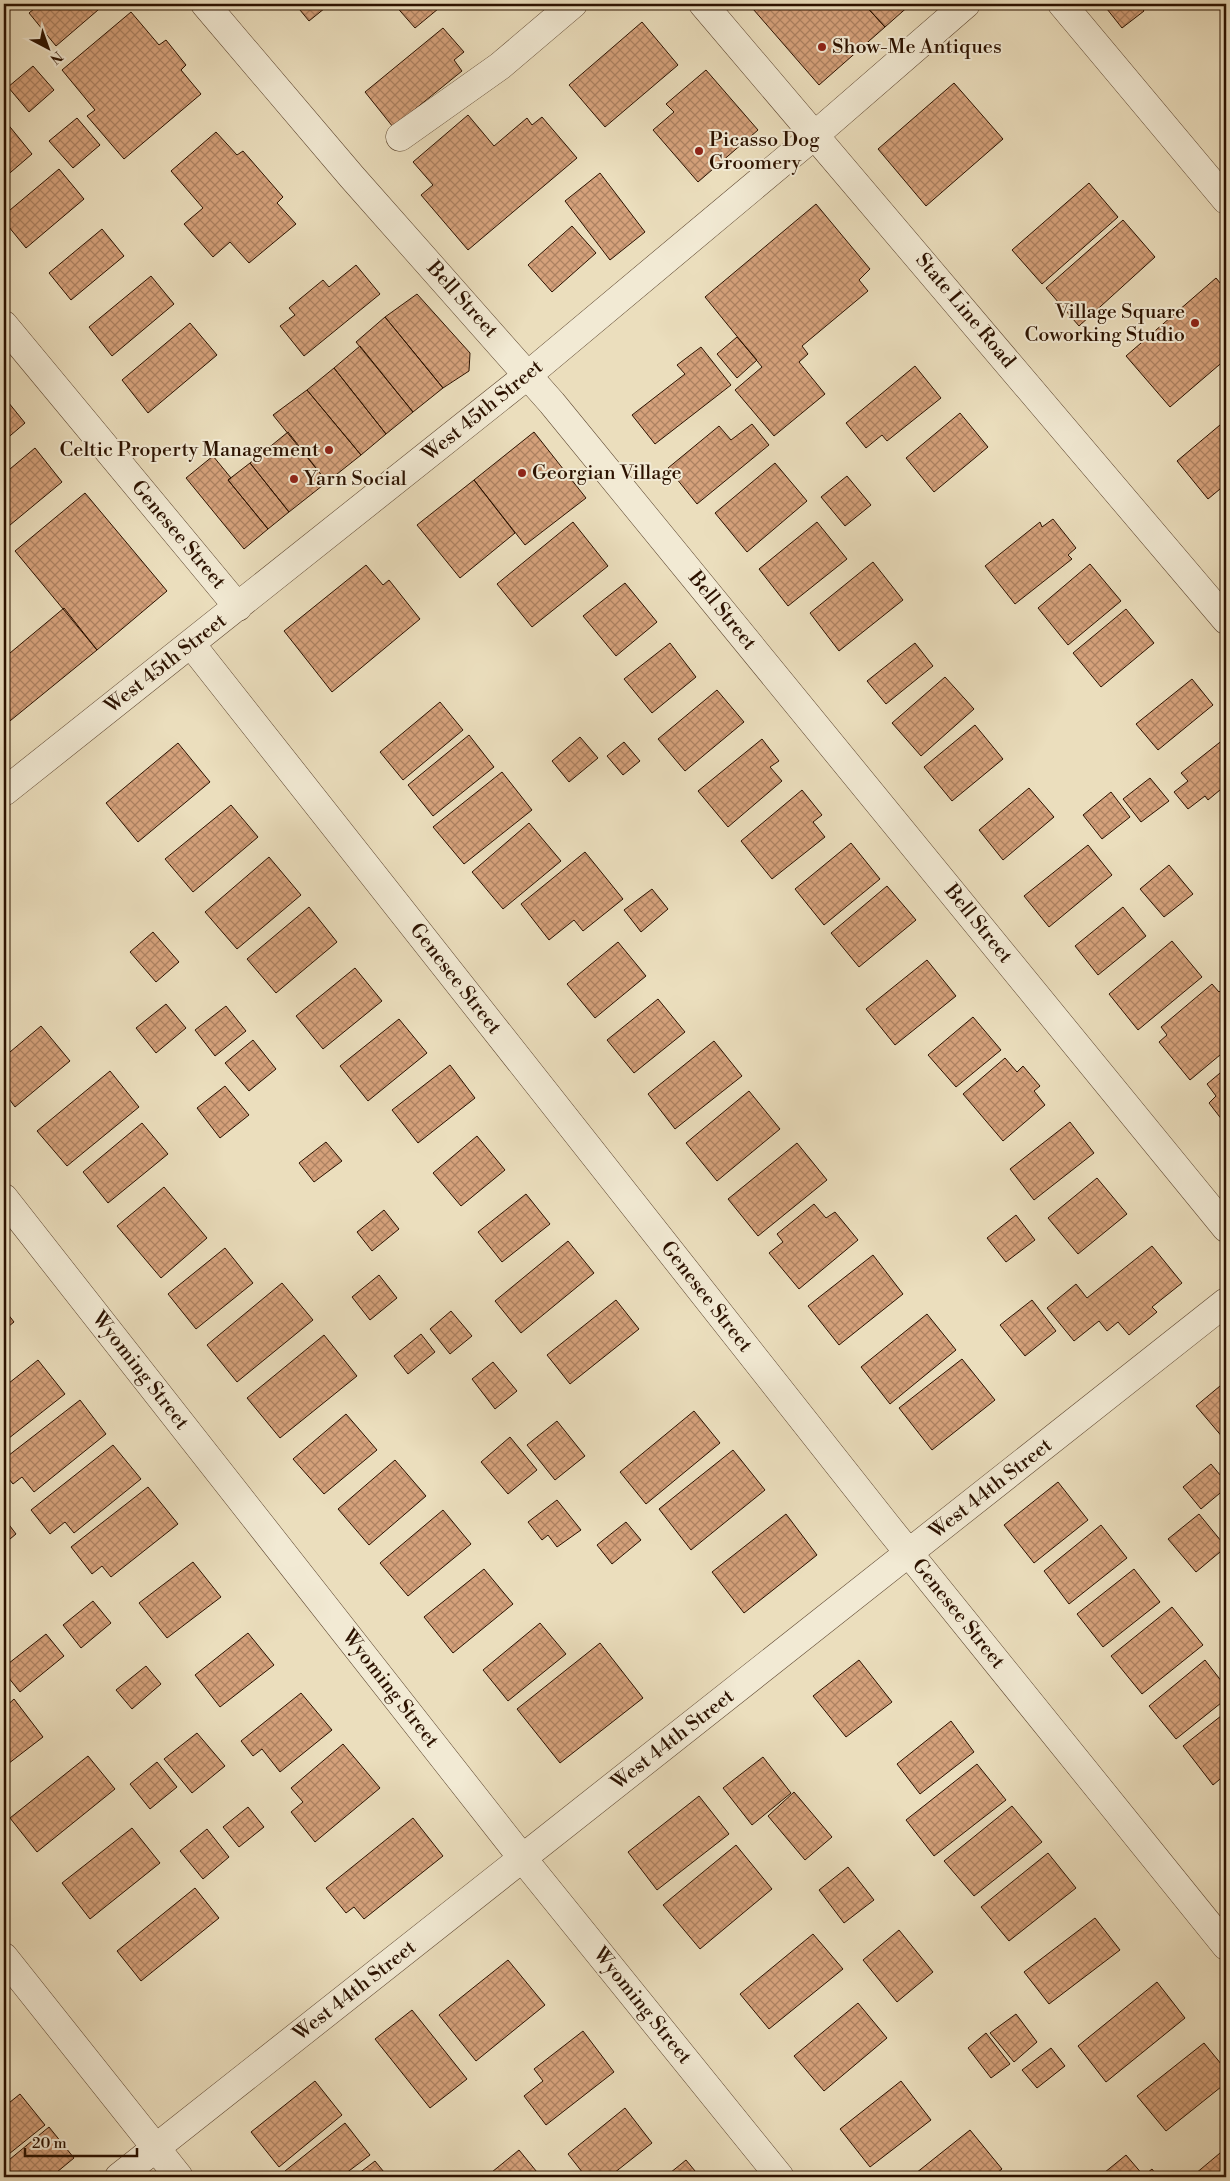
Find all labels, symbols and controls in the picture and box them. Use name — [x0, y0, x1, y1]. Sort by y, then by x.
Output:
north arrow — [22, 22, 72, 72]
place label: Show-Me Antiques — [832, 35, 1002, 60]
marker: Show-Me Antiques — [816, 41, 828, 53]
text: N — [46, 47, 66, 67]
place label: Picasso Dog Groomery — [709, 128, 820, 176]
marker: Picasso Dog Groomery — [693, 145, 705, 157]
street label: State Line Road — [910, 248, 1021, 374]
street label: Bell Street — [420, 256, 503, 343]
place label: Village Square Coworking Studio — [1025, 300, 1185, 348]
marker: Village Square Coworking Studio — [1189, 317, 1201, 329]
street label: West 45th Street — [417, 355, 548, 468]
place label: Celtic Property Management — [60, 438, 319, 463]
marker: Celtic Property Management — [323, 444, 335, 456]
place label: Georgian Village — [532, 461, 682, 486]
place label: Yarn Social — [303, 467, 407, 492]
marker: Georgian Village — [516, 467, 528, 479]
marker: Yarn Social — [288, 473, 300, 485]
street label: Genesee Street — [125, 476, 231, 594]
street label: Bell Street — [682, 566, 761, 656]
street label: West 45th Street — [99, 609, 232, 720]
street label: Bell Street — [938, 879, 1017, 969]
street label: Genesee Street — [404, 918, 506, 1040]
street label: Genesee Street — [655, 1236, 757, 1358]
street label: Wyoming Street — [85, 1306, 194, 1435]
street label: West 44th Street — [924, 1433, 1057, 1545]
street label: Genesee Street — [906, 1554, 1010, 1674]
street label: Wyoming Street — [335, 1624, 444, 1753]
street label: West 44th Street — [606, 1684, 739, 1796]
street label: West 44th Street — [288, 1935, 421, 2047]
street label: Wyoming Street — [587, 1942, 697, 2069]
scale bar — [25, 2126, 138, 2158]
text: 20 m — [32, 2134, 67, 2153]

